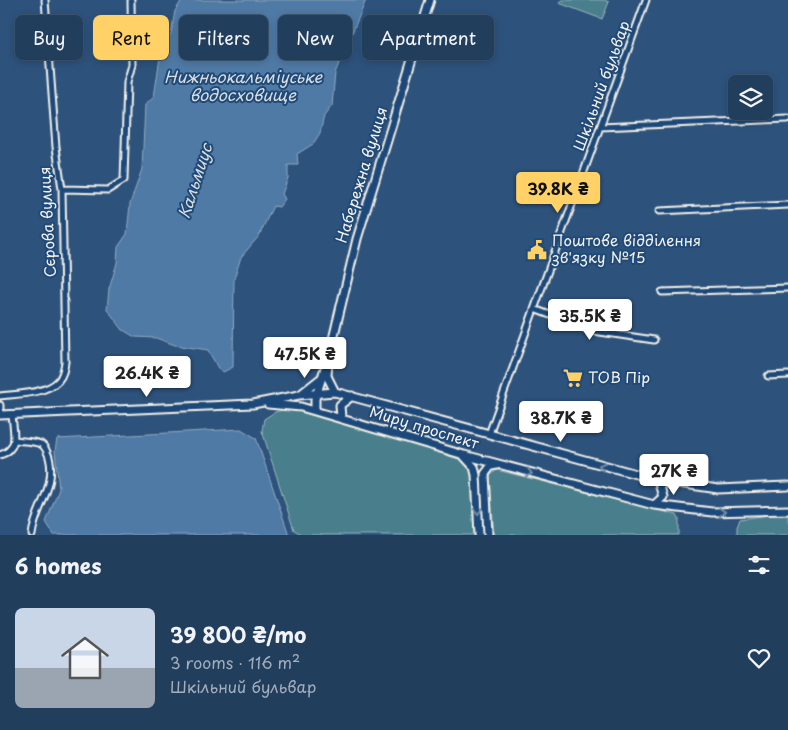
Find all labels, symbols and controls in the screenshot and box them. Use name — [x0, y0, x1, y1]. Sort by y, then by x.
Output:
chip: Buy — [15, 15, 83, 60]
chip: Rent — [93, 15, 169, 60]
chip: Filters — [179, 15, 268, 60]
chip: New — [278, 15, 352, 60]
chip: Apartment — [362, 15, 494, 60]
street label: Шкільний бульвар — [566, 17, 635, 154]
water label: Нижньокальміуське водосховище — [164, 64, 323, 106]
map controls — [728, 75, 773, 120]
button: layers — [728, 75, 773, 120]
street label: Набережна вулиця — [329, 104, 392, 246]
water label: Кальмиус — [171, 139, 218, 221]
street label: Сєрова вулиця — [32, 166, 61, 278]
pin: 39.8K ₴ — [512, 172, 604, 214]
text: 39.8K ₴ — [527, 176, 589, 200]
place label: Поштове відділення зв'язку №15 — [551, 228, 701, 268]
public building icon: Поштове відділення зв'язку №15 — [526, 239, 548, 261]
pin: 35.5K ₴ — [544, 298, 636, 341]
text: 35.5K ₴ — [559, 303, 621, 327]
pin: 47.5K ₴ — [259, 336, 351, 379]
text: 47.5K ₴ — [274, 341, 336, 365]
pin: 26.4K ₴ — [101, 356, 193, 398]
text: 26.4K ₴ — [115, 360, 179, 384]
place label: ТОВ Пір — [588, 365, 650, 388]
supermarket icon: ТОВ Пір — [562, 367, 584, 389]
street label: Миру проспект — [367, 399, 483, 454]
pin: 38.7K ₴ — [515, 400, 607, 443]
text: 38.7K ₴ — [530, 405, 592, 429]
pin: 27K ₴ — [639, 454, 709, 496]
text: 27K ₴ — [650, 458, 698, 482]
one-way arrow — [597, 461, 606, 472]
one-way arrow — [525, 468, 533, 478]
one-way arrow — [472, 507, 483, 515]
one-way arrow — [719, 507, 727, 517]
text: 6 homes — [15, 549, 101, 581]
icon: filters — [745, 551, 773, 579]
text: 39 800 ₴/mo — [170, 618, 306, 650]
icon: home — [55, 628, 115, 688]
icon: heart — [745, 644, 773, 672]
text: 3 rooms · 116 m² — [170, 650, 300, 674]
text: Шкільний бульвар — [170, 674, 316, 698]

